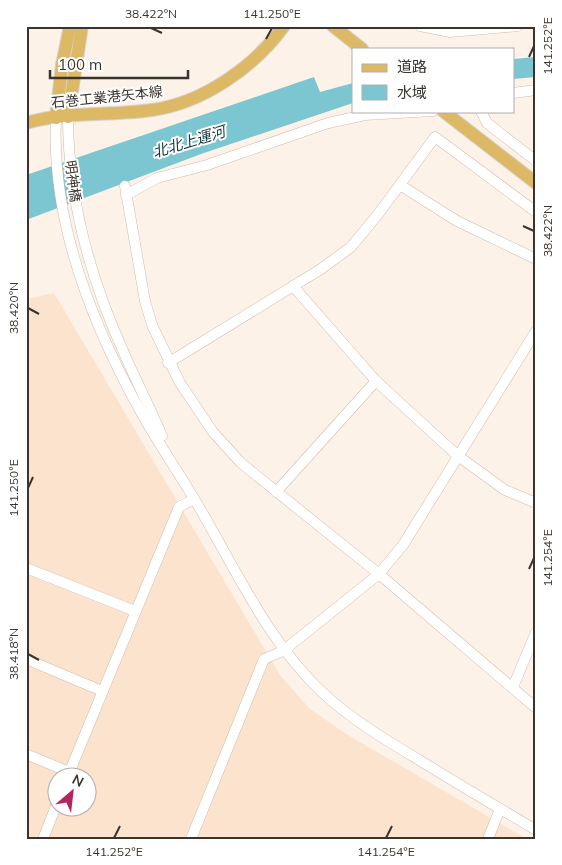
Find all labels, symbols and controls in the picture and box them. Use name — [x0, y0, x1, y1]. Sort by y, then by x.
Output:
text: 38.422°N — [125, 6, 177, 21]
text: 141.250°E — [243, 6, 301, 21]
text: 141.252°E — [540, 17, 555, 75]
scale bar — [50, 48, 188, 80]
legend — [352, 48, 514, 112]
text: 100 m — [58, 55, 102, 74]
text: 道路 — [397, 57, 427, 76]
street label: 石巻工業港矢本線 — [50, 82, 164, 112]
text: 水域 — [397, 83, 427, 102]
water label: 北北上運河 — [150, 121, 230, 162]
street label: 明神橋 — [61, 159, 85, 203]
text: 38.422°N — [540, 205, 555, 257]
text: 38.420°N — [6, 282, 21, 334]
text: 141.250°E — [6, 459, 21, 517]
text: 141.254°E — [540, 529, 555, 587]
text: 38.418°N — [6, 628, 21, 680]
north arrow — [48, 768, 98, 818]
text: N — [69, 770, 87, 791]
text: 141.252°E — [85, 844, 143, 859]
text: 141.254°E — [357, 844, 415, 859]

